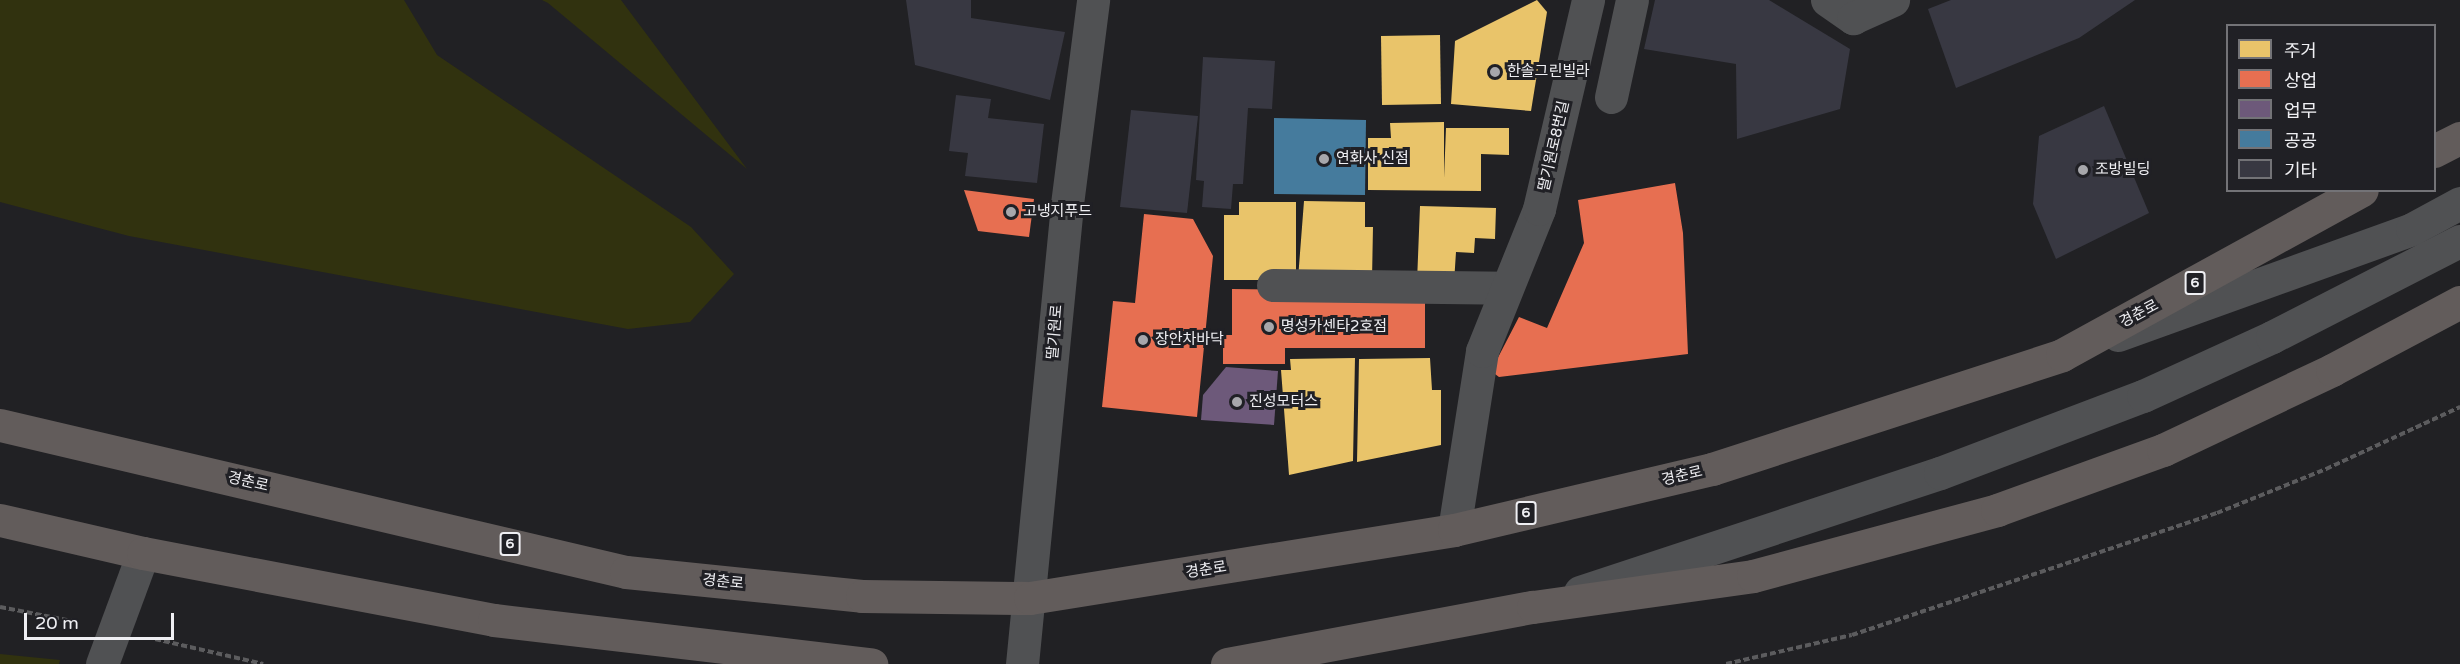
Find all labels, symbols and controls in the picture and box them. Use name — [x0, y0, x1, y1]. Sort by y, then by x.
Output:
legend — [2226, 24, 2436, 192]
text: 주거 — [2284, 40, 2317, 62]
place label: 한솔그린빌라 — [1507, 63, 1590, 81]
marker: 한솔그린빌라 — [1488, 65, 1502, 79]
text: 상업 — [2284, 70, 2317, 92]
street label: 딸기원로8번길 — [1535, 99, 1573, 193]
text: 업무 — [2284, 100, 2317, 122]
text: 공공 — [2284, 130, 2317, 152]
place label: 연화사 신점 — [1336, 150, 1409, 168]
marker: 연화사 신점 — [1317, 152, 1331, 166]
text: 기타 — [2284, 160, 2317, 182]
place label: 조방빌딩 — [2095, 161, 2150, 179]
marker: 조방빌딩 — [2076, 163, 2090, 177]
place label: 고냉지푸드 — [1023, 203, 1092, 221]
marker: 고냉지푸드 — [1004, 205, 1018, 219]
road number: 6 — [2184, 272, 2206, 294]
street label: 경춘로 — [2116, 296, 2162, 332]
street label: 딸기원로 — [1044, 304, 1066, 360]
place label: 명성카센타2호점 — [1281, 318, 1387, 336]
marker: 명성카센타2호점 — [1262, 320, 1276, 334]
place label: 장안차바닥 — [1155, 331, 1224, 349]
marker: 장안차바닥 — [1136, 333, 1150, 347]
place label: 진성모터스 — [1249, 393, 1318, 411]
marker: 진성모터스 — [1230, 395, 1244, 409]
street label: 경춘로 — [1660, 463, 1704, 489]
street label: 경춘로 — [226, 469, 270, 495]
road number: 6 — [1516, 502, 1537, 524]
road number: 6 — [500, 533, 520, 555]
street label: 경춘로 — [1184, 558, 1228, 582]
street label: 경춘로 — [701, 571, 745, 593]
scale bar — [27, 601, 177, 639]
text: 20 m — [35, 612, 79, 634]

